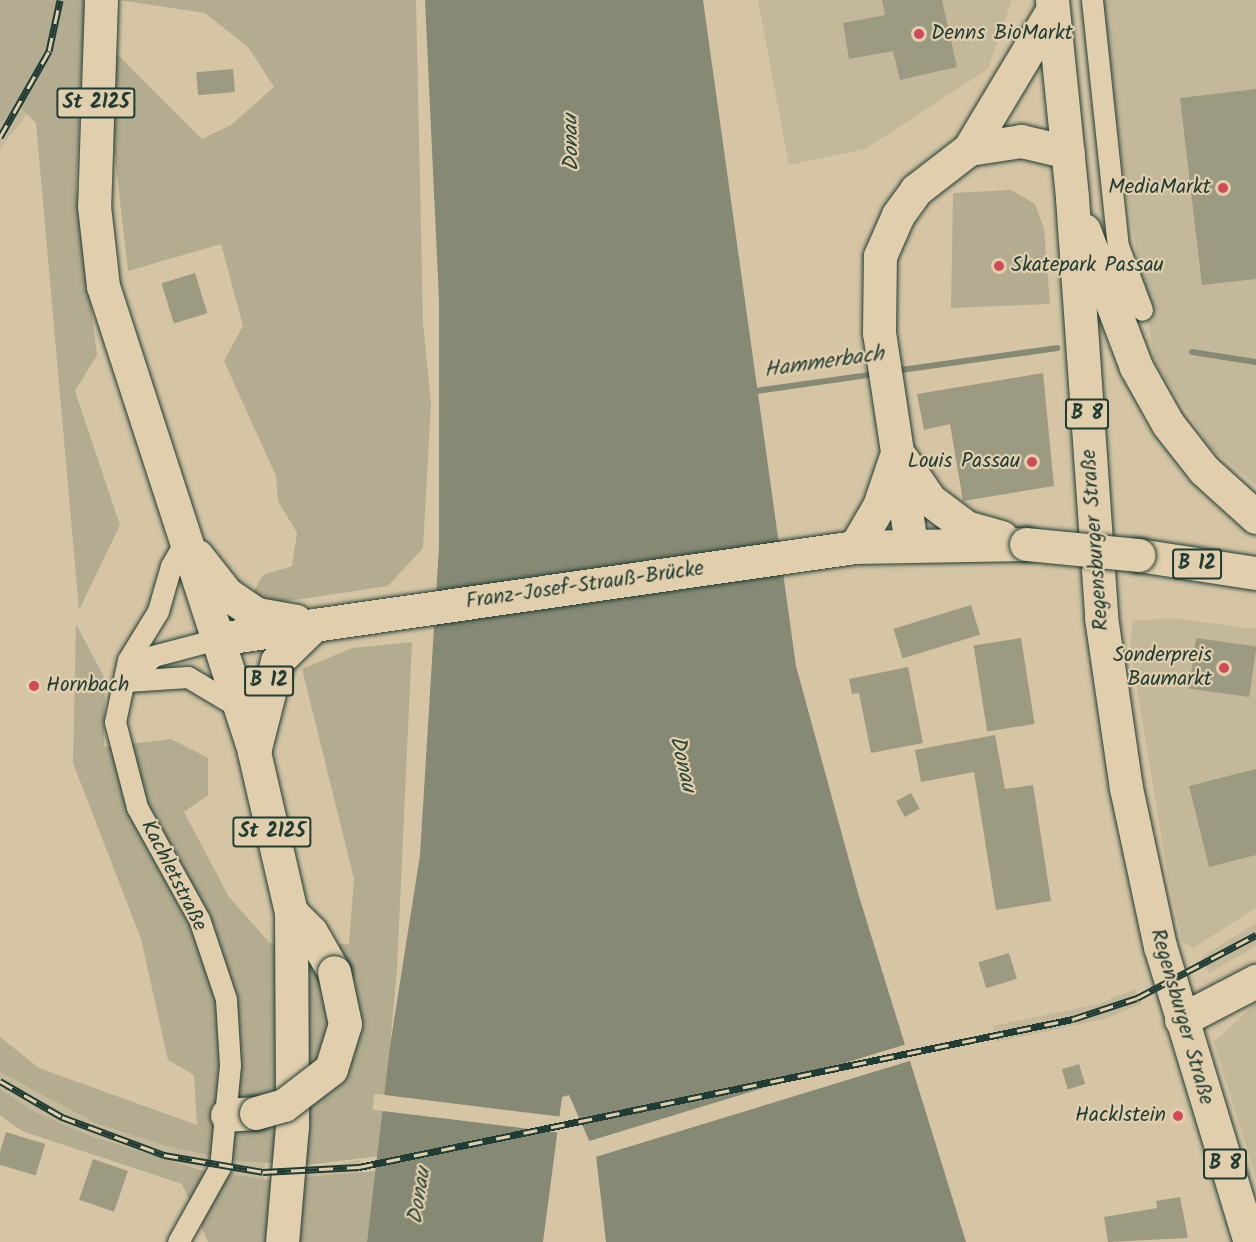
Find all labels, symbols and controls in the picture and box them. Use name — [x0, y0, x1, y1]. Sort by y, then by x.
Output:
place label: Denns BioMarkt — [931, 21, 1073, 47]
marker: Denns BioMarkt — [912, 27, 926, 41]
road number: St 2125 — [56, 86, 136, 120]
water label: Donau — [558, 114, 586, 172]
place label: MediaMarkt — [1108, 175, 1211, 201]
marker: MediaMarkt — [1216, 181, 1230, 195]
place label: Skatepark Passau — [1011, 253, 1164, 279]
marker: Skatepark Passau — [992, 259, 1006, 273]
water label: Hammerbach — [762, 342, 886, 384]
road number: B 8 — [1064, 397, 1110, 431]
street label: Regensburger Straße — [1077, 448, 1115, 632]
place label: Louis Passau — [907, 449, 1020, 475]
marker: Louis Passau — [1025, 455, 1039, 469]
road number: B 12 — [1172, 547, 1222, 581]
street label: Franz-Josef-Strauß-Brücke — [464, 557, 706, 615]
place label: Sonderpreis Baumarkt — [1113, 643, 1212, 693]
marker: Sonderpreis Baumarkt — [1217, 661, 1231, 675]
road number: B 12 — [244, 664, 294, 698]
place label: Hornbach — [46, 673, 129, 699]
marker: Hornbach — [27, 679, 41, 693]
water label: Donau — [663, 733, 701, 795]
road number: St 2125 — [232, 815, 312, 849]
street label: Kachletstraße — [134, 816, 212, 936]
street label: Regensburger Straße — [1144, 926, 1218, 1108]
place label: Hacklstein — [1075, 1103, 1166, 1129]
marker: Hacklstein — [1171, 1109, 1185, 1123]
road number: B 8 — [1202, 1147, 1248, 1181]
water label: Donau — [403, 1166, 437, 1226]

